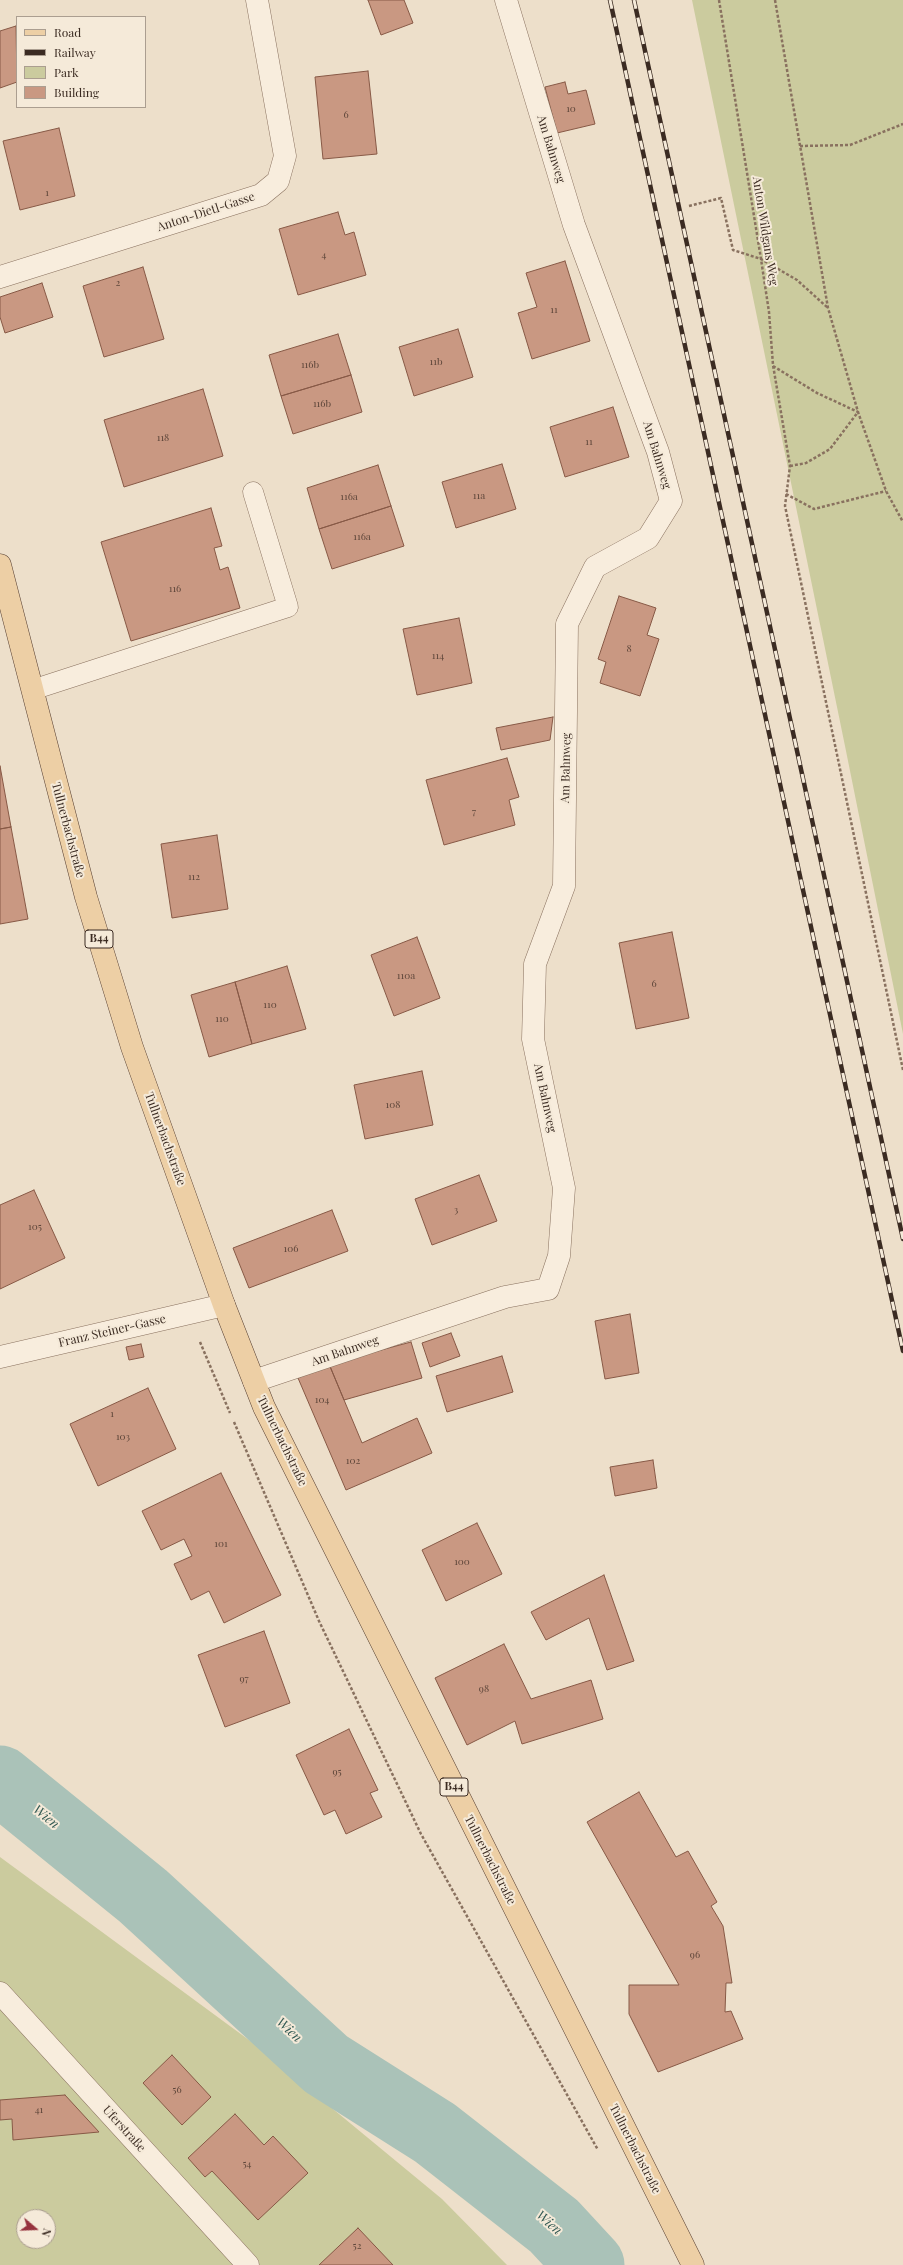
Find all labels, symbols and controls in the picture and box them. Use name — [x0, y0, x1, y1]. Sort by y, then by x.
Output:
legend — [16, 16, 146, 108]
text: Road — [54, 24, 81, 40]
text: Railway — [54, 44, 96, 60]
text: Park — [54, 64, 79, 80]
text: Building — [54, 84, 99, 100]
house number: 10 — [566, 103, 576, 115]
house number: 6 — [343, 109, 349, 121]
street label: Am Bahnweg — [534, 113, 568, 185]
street label: Anton Wildgans Weg — [749, 175, 781, 287]
house number: 1 — [45, 187, 49, 199]
street label: Anton-Dietl-Gasse — [155, 189, 257, 235]
house number: 4 — [322, 249, 326, 261]
house number: 2 — [116, 277, 120, 289]
house number: 11 — [550, 304, 558, 316]
house number: 11b — [429, 356, 443, 368]
house number: 116b — [301, 359, 319, 371]
house number: 116b — [313, 398, 331, 410]
street label: Am Bahnweg — [640, 419, 674, 491]
house number: 118 — [157, 432, 169, 444]
house number: 11 — [585, 436, 593, 448]
house number: 11a — [473, 490, 485, 502]
house number: 116a — [340, 491, 358, 503]
house number: 116a — [353, 531, 371, 543]
house number: 116 — [169, 583, 181, 595]
house number: 8 — [626, 643, 632, 655]
house number: 114 — [432, 650, 444, 662]
street label: Am Bahnweg — [558, 733, 574, 803]
street label: Tullnerbachstraße — [48, 781, 88, 879]
house number: 7 — [472, 806, 476, 818]
house number: 112 — [188, 871, 200, 883]
road number: B44 — [85, 930, 113, 948]
house number: 110a — [397, 970, 415, 982]
house number: 6 — [651, 978, 657, 990]
house number: 110 — [263, 999, 277, 1011]
house number: 110 — [215, 1013, 229, 1025]
street label: Am Bahnweg — [531, 1062, 559, 1134]
street label: Tullnerbachstraße — [141, 1090, 189, 1188]
house number: 108 — [386, 1099, 400, 1111]
house number: 3 — [454, 1204, 458, 1216]
house number: 105 — [28, 1221, 42, 1233]
house number: 106 — [284, 1243, 298, 1255]
street label: Franz Steiner-Gasse — [57, 1312, 167, 1350]
street label: Am Bahnweg — [309, 1333, 381, 1369]
street label: Tullnerbachstraße — [254, 1394, 310, 1488]
house number: 104 — [315, 1394, 329, 1406]
house number: 1 — [110, 1408, 114, 1420]
house number: 103 — [116, 1431, 130, 1443]
house number: 102 — [346, 1455, 360, 1467]
house number: 101 — [214, 1538, 228, 1550]
house number: 100 — [454, 1556, 470, 1568]
house number: 97 — [239, 1673, 249, 1685]
house number: 98 — [479, 1683, 489, 1695]
house number: 95 — [332, 1766, 342, 1778]
road number: B44 — [440, 1778, 468, 1796]
water label: Wien — [30, 1802, 62, 1832]
street label: Tullnerbachstraße — [461, 1813, 519, 1907]
house number: 96 — [690, 1949, 700, 1961]
water label: Wien — [273, 2014, 305, 2046]
house number: 56 — [172, 2084, 182, 2096]
street label: Tullnerbachstraße — [606, 2102, 664, 2196]
street label: Uferstraße — [99, 2103, 149, 2155]
house number: 41 — [35, 2104, 43, 2116]
house number: 54 — [242, 2158, 252, 2170]
water label: Wien — [533, 2208, 565, 2238]
north arrow — [16, 2209, 56, 2249]
text: N — [38, 2227, 55, 2239]
house number: 52 — [353, 2240, 361, 2252]

